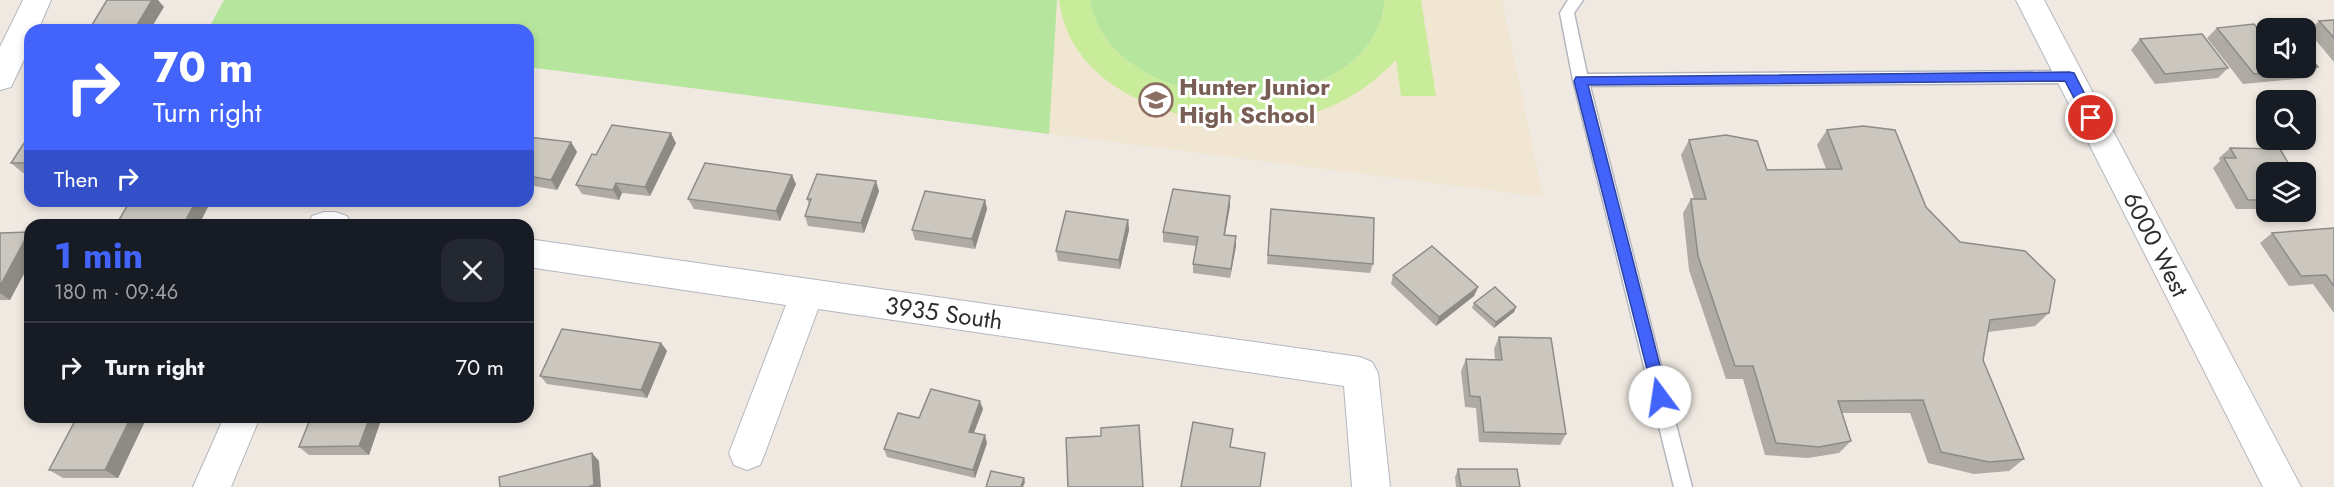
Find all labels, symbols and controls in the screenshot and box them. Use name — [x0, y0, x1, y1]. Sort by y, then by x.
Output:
map controls — [2256, 18, 2316, 222]
button: sound — [2256, 18, 2316, 78]
text: 70 m — [153, 37, 253, 98]
icon: right — [54, 48, 132, 126]
place label: Hunter Junior High School — [1179, 69, 1330, 132]
school or university icon: Hunter Junior High School — [1138, 82, 1174, 118]
button: search — [2256, 90, 2316, 150]
pin — [2065, 92, 2116, 143]
text: Turn right — [153, 93, 261, 132]
icon: arrive — [2074, 101, 2107, 134]
icon: right — [111, 162, 144, 195]
button: layers — [2256, 162, 2316, 222]
text: Then — [54, 163, 99, 195]
street label: 6000 West — [2115, 185, 2198, 303]
text: 1 min — [54, 229, 143, 281]
button: close — [441, 239, 504, 302]
text: 180 m · 09:46 — [54, 278, 178, 307]
street label: 3935 South — [883, 287, 1005, 339]
icon: right — [54, 351, 87, 384]
text: Turn right — [105, 351, 205, 383]
text: 70 m — [455, 351, 504, 383]
position arrow — [1628, 365, 1692, 429]

